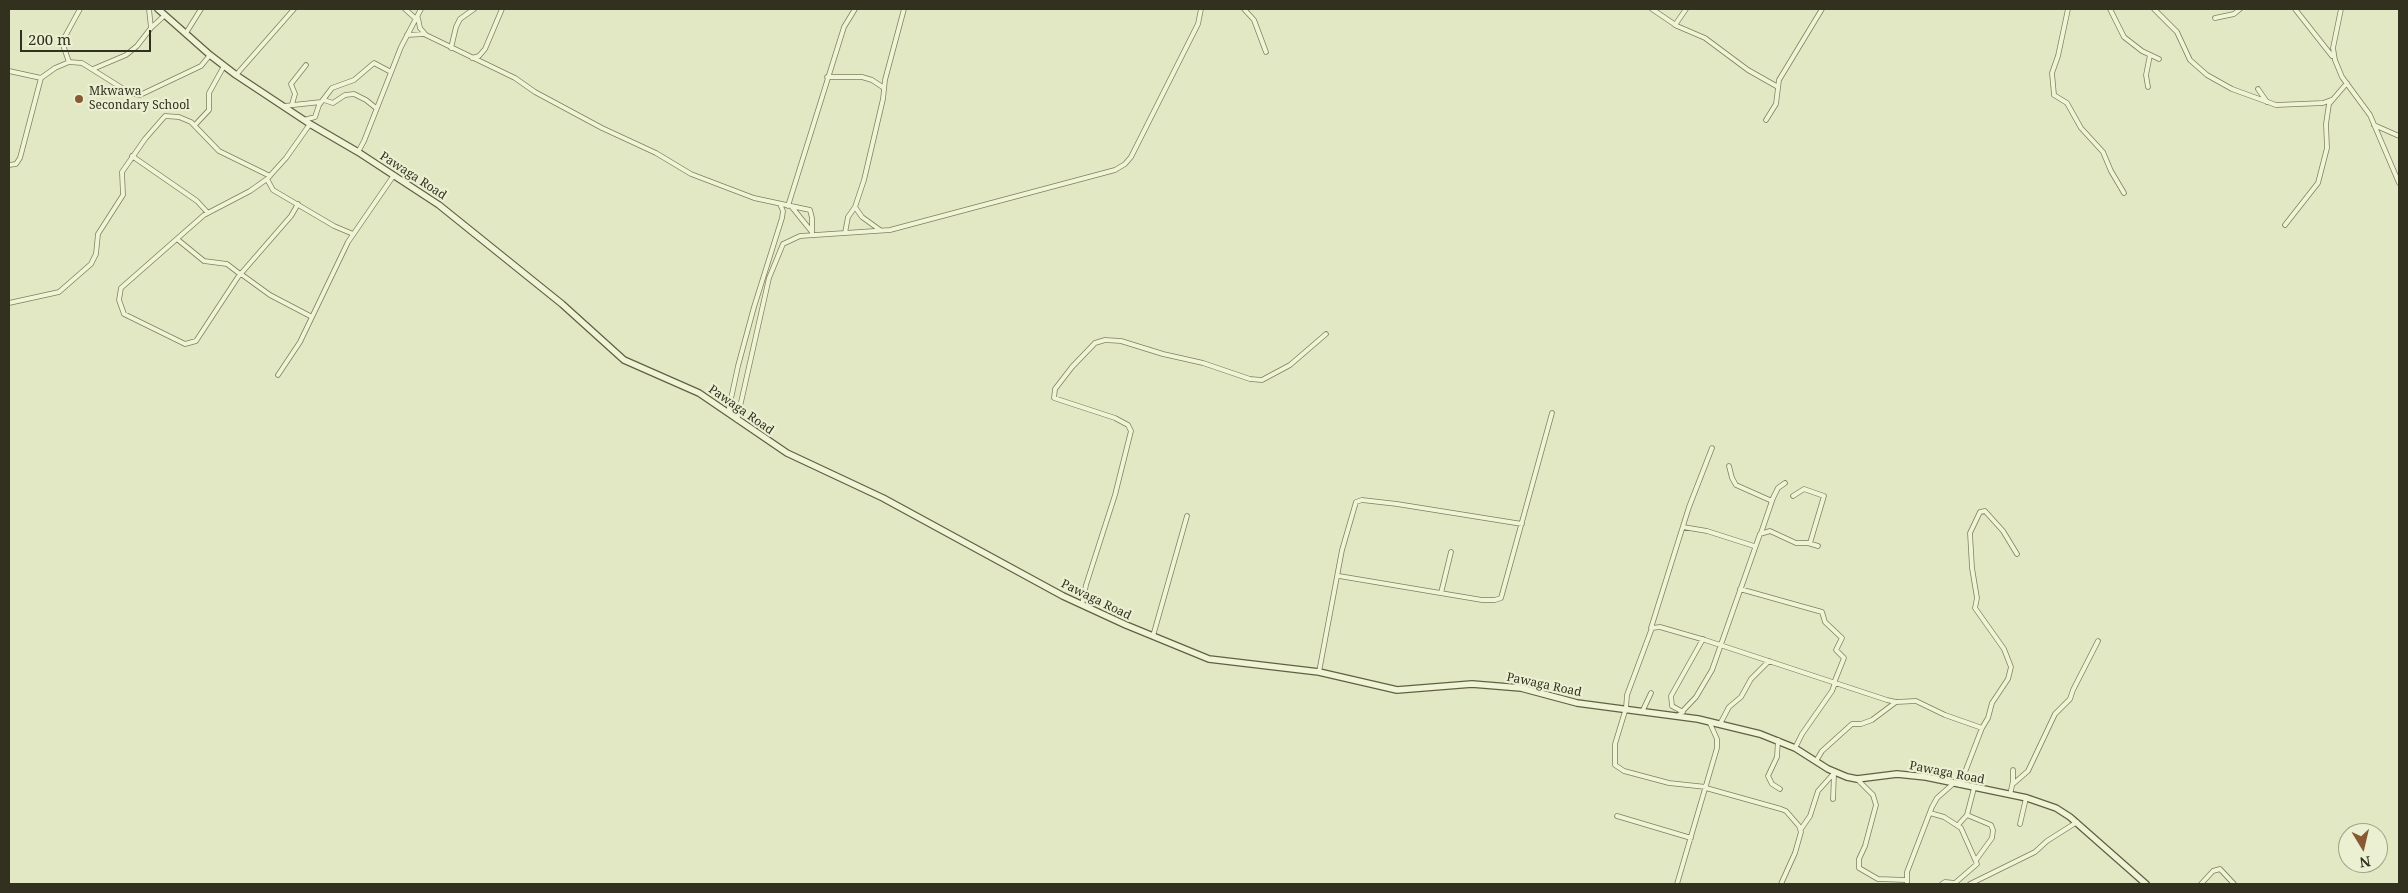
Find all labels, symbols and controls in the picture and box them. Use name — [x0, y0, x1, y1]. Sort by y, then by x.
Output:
scale bar — [22, 20, 154, 52]
text: 200 m — [28, 29, 71, 49]
place label: Mkwawa Secondary School — [89, 85, 190, 113]
marker: Mkwawa Secondary School — [73, 93, 85, 105]
street label: Pawaga Road — [377, 149, 449, 203]
street label: Pawaga Road — [706, 382, 776, 438]
street label: Pawaga Road — [1059, 577, 1133, 623]
street label: Pawaga Road — [1505, 670, 1583, 700]
street label: Pawaga Road — [1908, 759, 1986, 787]
north arrow — [2338, 823, 2388, 873]
text: N — [2358, 852, 2372, 873]

